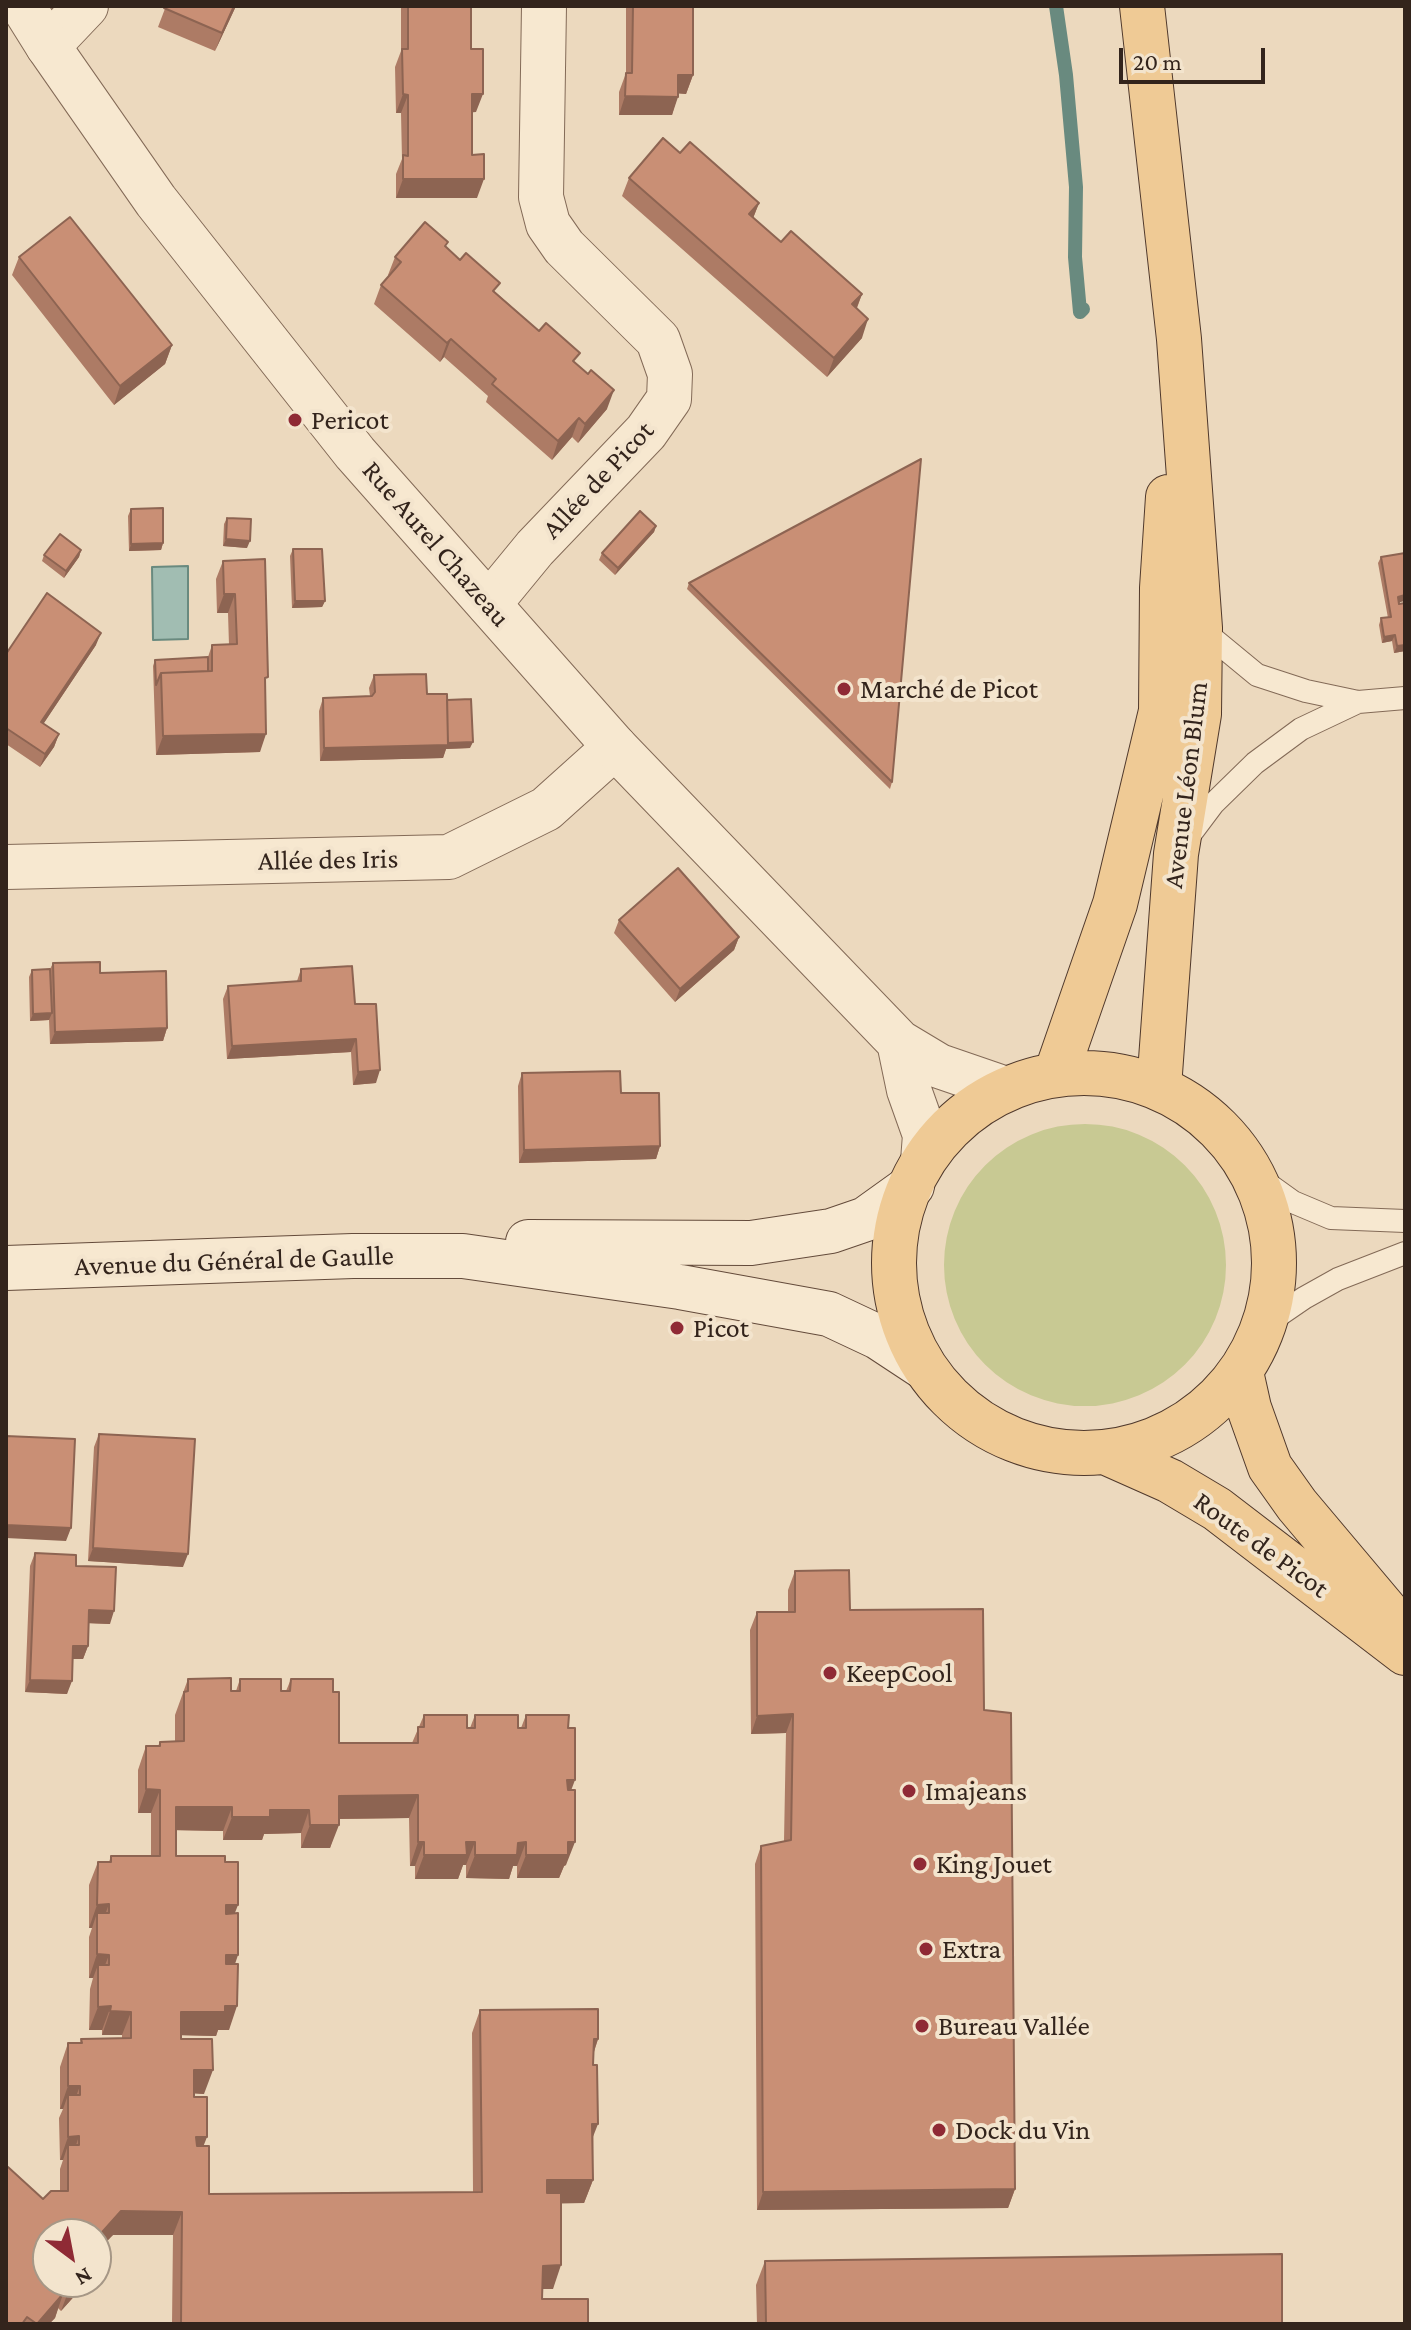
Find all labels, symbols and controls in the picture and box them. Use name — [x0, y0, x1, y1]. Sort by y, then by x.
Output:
scale bar — [1123, 32, 1269, 82]
text: 20 m — [1133, 48, 1182, 75]
place label: Pericot — [311, 403, 389, 437]
marker: Pericot — [286, 411, 304, 429]
street label: Allée de Picot — [535, 414, 661, 546]
street label: Rue Aurel Chazeau — [355, 454, 517, 634]
place label: Marché de Picot — [860, 672, 1038, 706]
marker: Marché de Picot — [835, 680, 853, 698]
street label: Avenue Léon Blum — [1157, 680, 1215, 890]
street label: Allée des Iris — [257, 842, 399, 878]
street label: Avenue du Général de Gaulle — [74, 1239, 394, 1283]
place label: Picot — [693, 1311, 749, 1345]
marker: Picot — [668, 1319, 686, 1337]
street label: Route de Picot — [1187, 1485, 1335, 1605]
place label: KeepCool — [846, 1656, 953, 1690]
marker: KeepCool — [821, 1664, 839, 1682]
place label: Imajeans — [925, 1774, 1027, 1808]
marker: Imajeans — [900, 1782, 918, 1800]
place label: King Jouet — [936, 1847, 1052, 1881]
marker: King Jouet — [911, 1855, 929, 1873]
place label: Extra — [942, 1932, 1001, 1966]
marker: Extra — [917, 1940, 935, 1958]
place label: Bureau Vallée — [938, 2009, 1090, 2043]
marker: Bureau Vallée — [913, 2017, 931, 2035]
place label: Dock du Vin — [955, 2113, 1090, 2147]
marker: Dock du Vin — [930, 2121, 948, 2139]
north arrow — [32, 2218, 112, 2298]
text: N — [71, 2263, 97, 2292]

